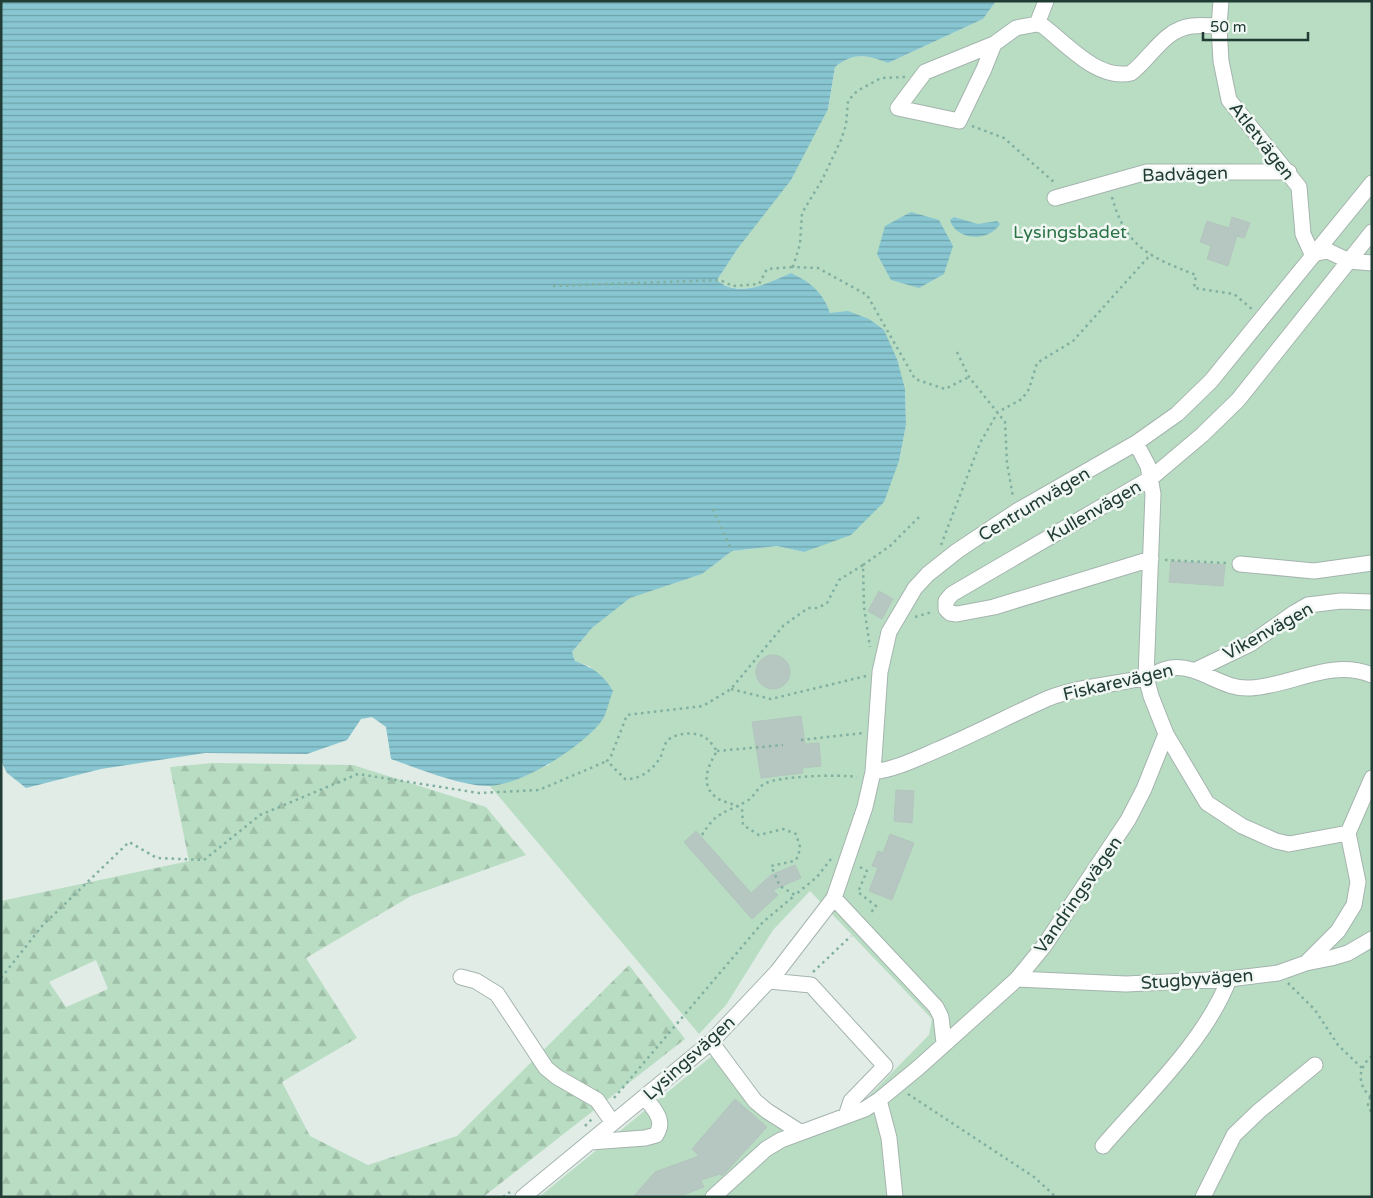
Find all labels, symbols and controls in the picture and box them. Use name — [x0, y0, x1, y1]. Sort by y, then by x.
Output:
scale bar — [1203, 10, 1308, 42]
text: 50 m — [1210, 18, 1247, 36]
street label: Atletvägen — [1225, 97, 1299, 185]
street label: Badvägen — [1142, 162, 1228, 186]
park label: Lysingsbadet — [1013, 221, 1127, 243]
street label: Centrumvägen — [974, 462, 1094, 546]
street label: Kullenvägen — [1043, 475, 1145, 547]
street label: Vikenvägen — [1219, 597, 1317, 665]
street label: Fiskarevägen — [1061, 659, 1175, 705]
street label: Vandringsvägen — [1029, 832, 1127, 958]
street label: Stugbyvägen — [1140, 964, 1254, 994]
street label: Lysingsvägen — [638, 1011, 740, 1105]

